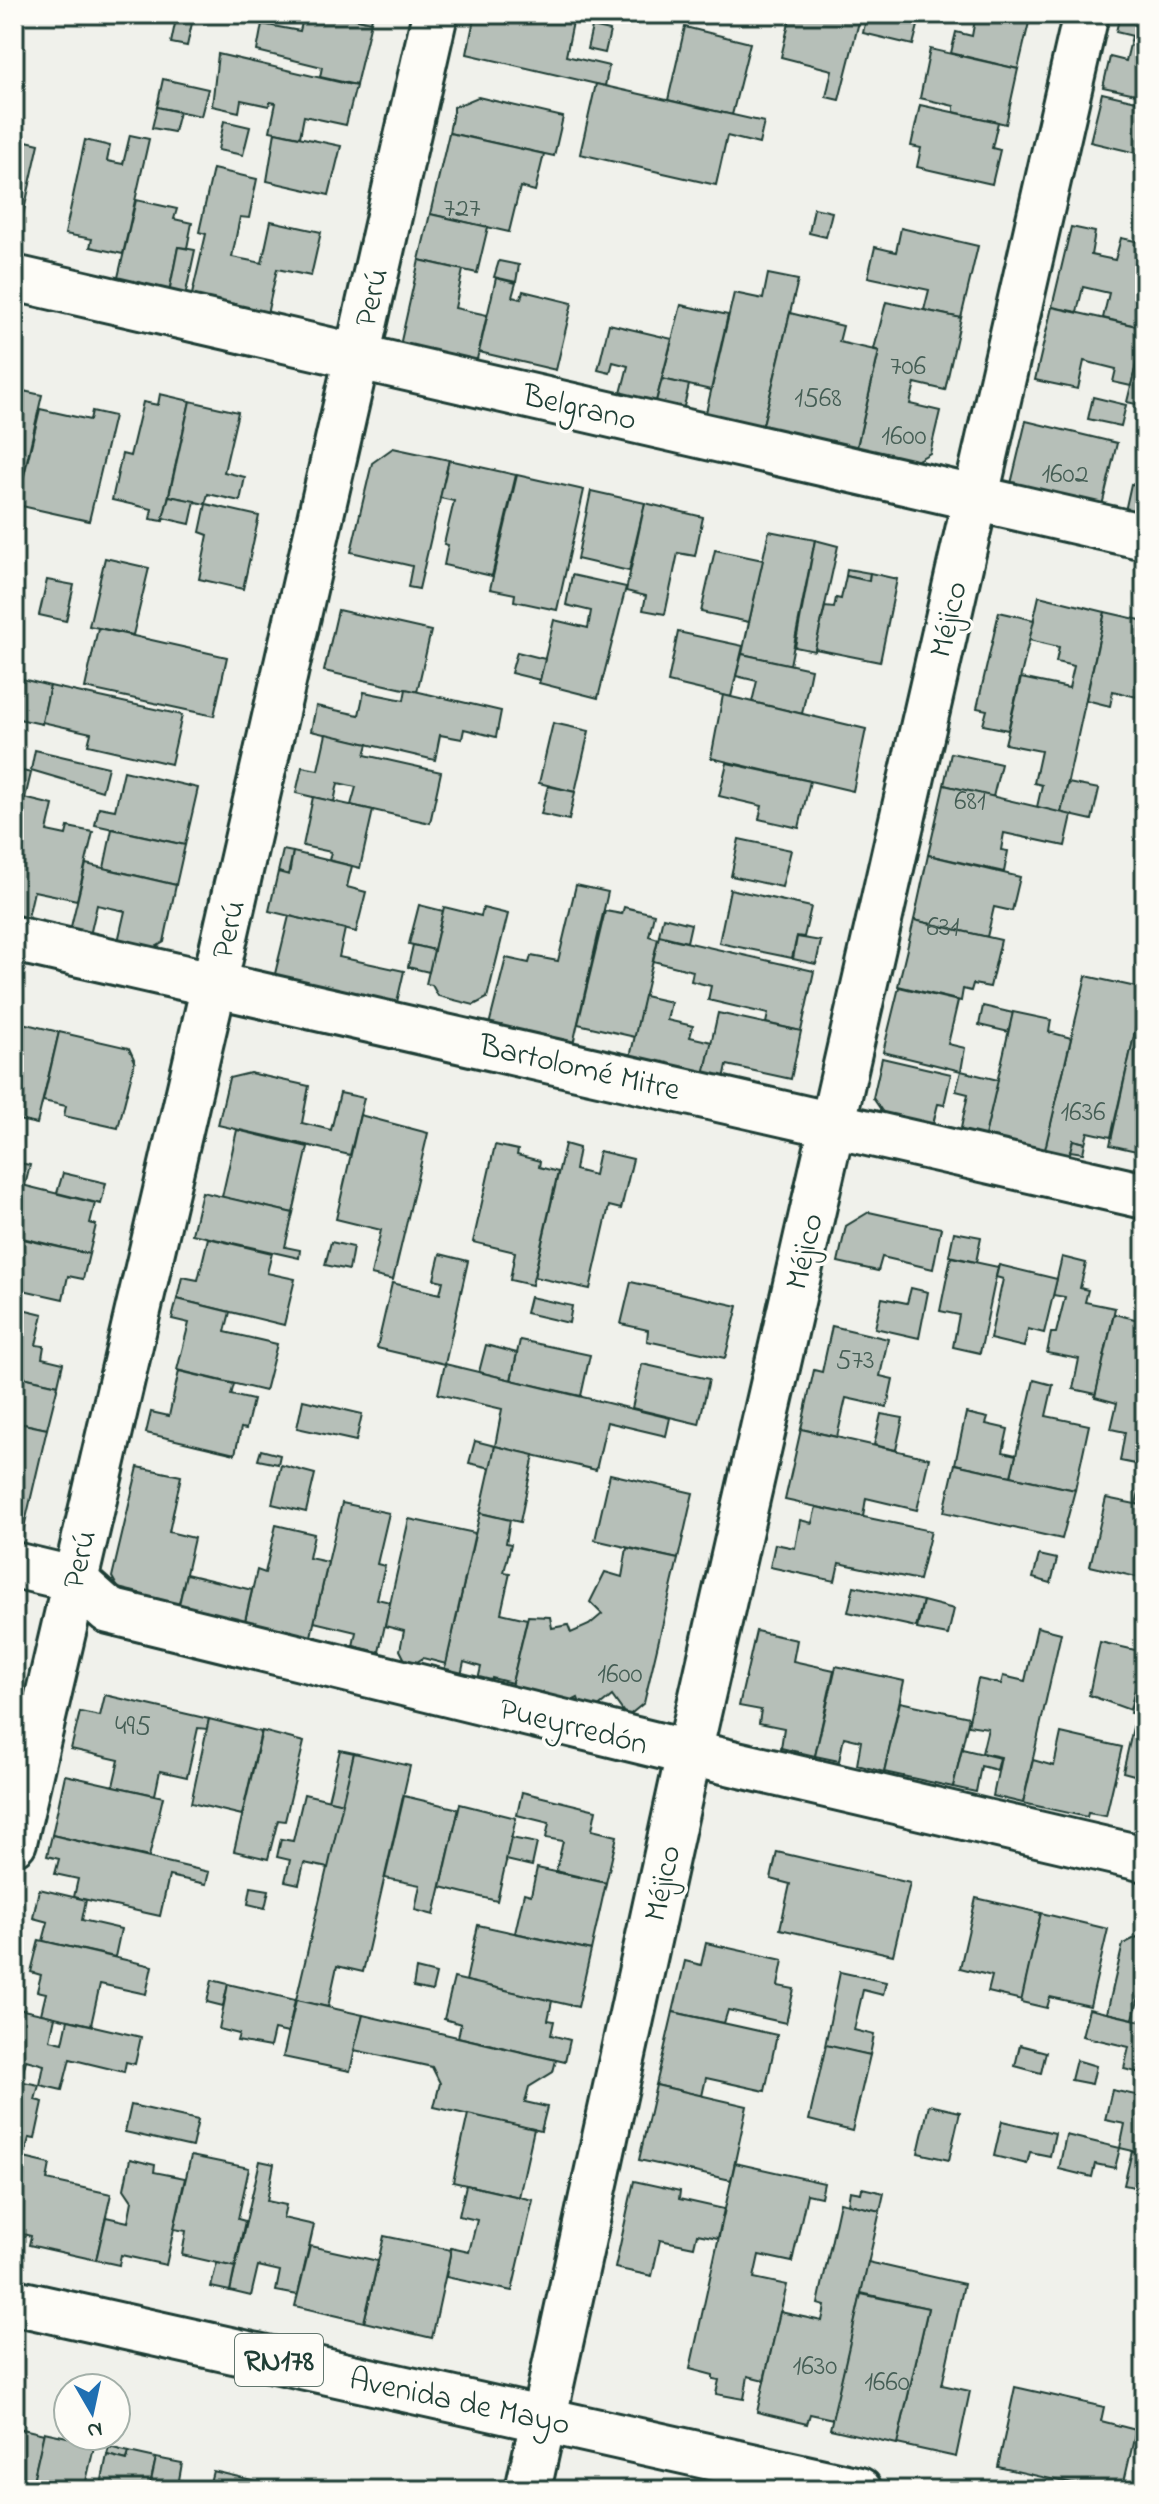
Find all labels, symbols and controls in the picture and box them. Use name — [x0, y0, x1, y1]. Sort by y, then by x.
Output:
house number: 727 — [444, 189, 481, 230]
street label: Perú — [344, 264, 403, 332]
house number: 706 — [890, 347, 926, 388]
street label: Belgrano — [517, 373, 641, 445]
house number: 1568 — [794, 379, 842, 420]
house number: 1600 — [881, 417, 927, 458]
house number: 1602 — [1041, 455, 1089, 496]
street label: Méjico — [919, 577, 982, 662]
house number: 681 — [954, 782, 986, 823]
street label: Perú — [201, 896, 260, 964]
house number: 631 — [927, 908, 959, 949]
street label: Bartolomé Mitre — [473, 1023, 685, 1115]
house number: 1636 — [1060, 1093, 1106, 1134]
street label: Méjico — [775, 1209, 838, 1294]
house number: 573 — [835, 1341, 875, 1382]
street label: Perú — [52, 1526, 111, 1594]
house number: 1600 — [597, 1655, 643, 1696]
street label: Pueyrredón — [494, 1687, 652, 1770]
house number: 495 — [115, 1707, 151, 1748]
street label: Méjico — [633, 1841, 695, 1926]
road number: RN178 — [235, 2334, 323, 2386]
house number: 1630 — [793, 2347, 837, 2388]
street label: Avenida de Mayo — [345, 2357, 574, 2450]
house number: 1660 — [864, 2363, 910, 2404]
north arrow — [52, 2372, 132, 2452]
text: N — [85, 2412, 105, 2446]

